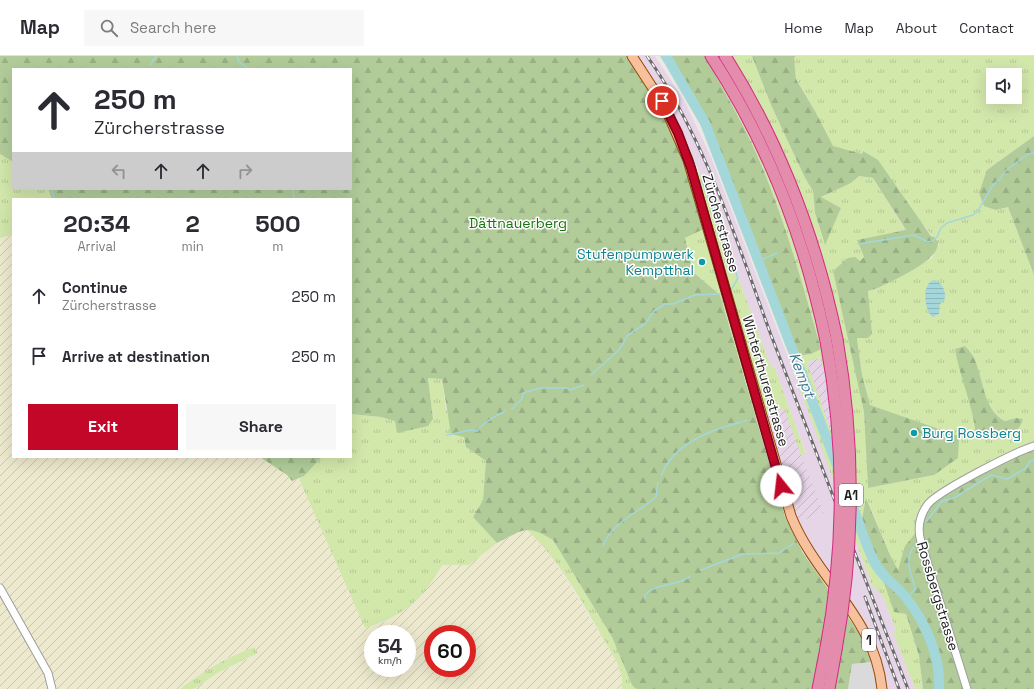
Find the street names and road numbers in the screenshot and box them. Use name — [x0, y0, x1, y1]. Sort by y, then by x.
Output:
street label: Zürcherstrasse — [698, 172, 744, 274]
street label: Winterthurerstrasse — [739, 313, 793, 449]
road number: A1 — [839, 484, 863, 506]
street label: Rossbergstrasse — [913, 539, 963, 653]
road number: 1 — [862, 629, 876, 651]

